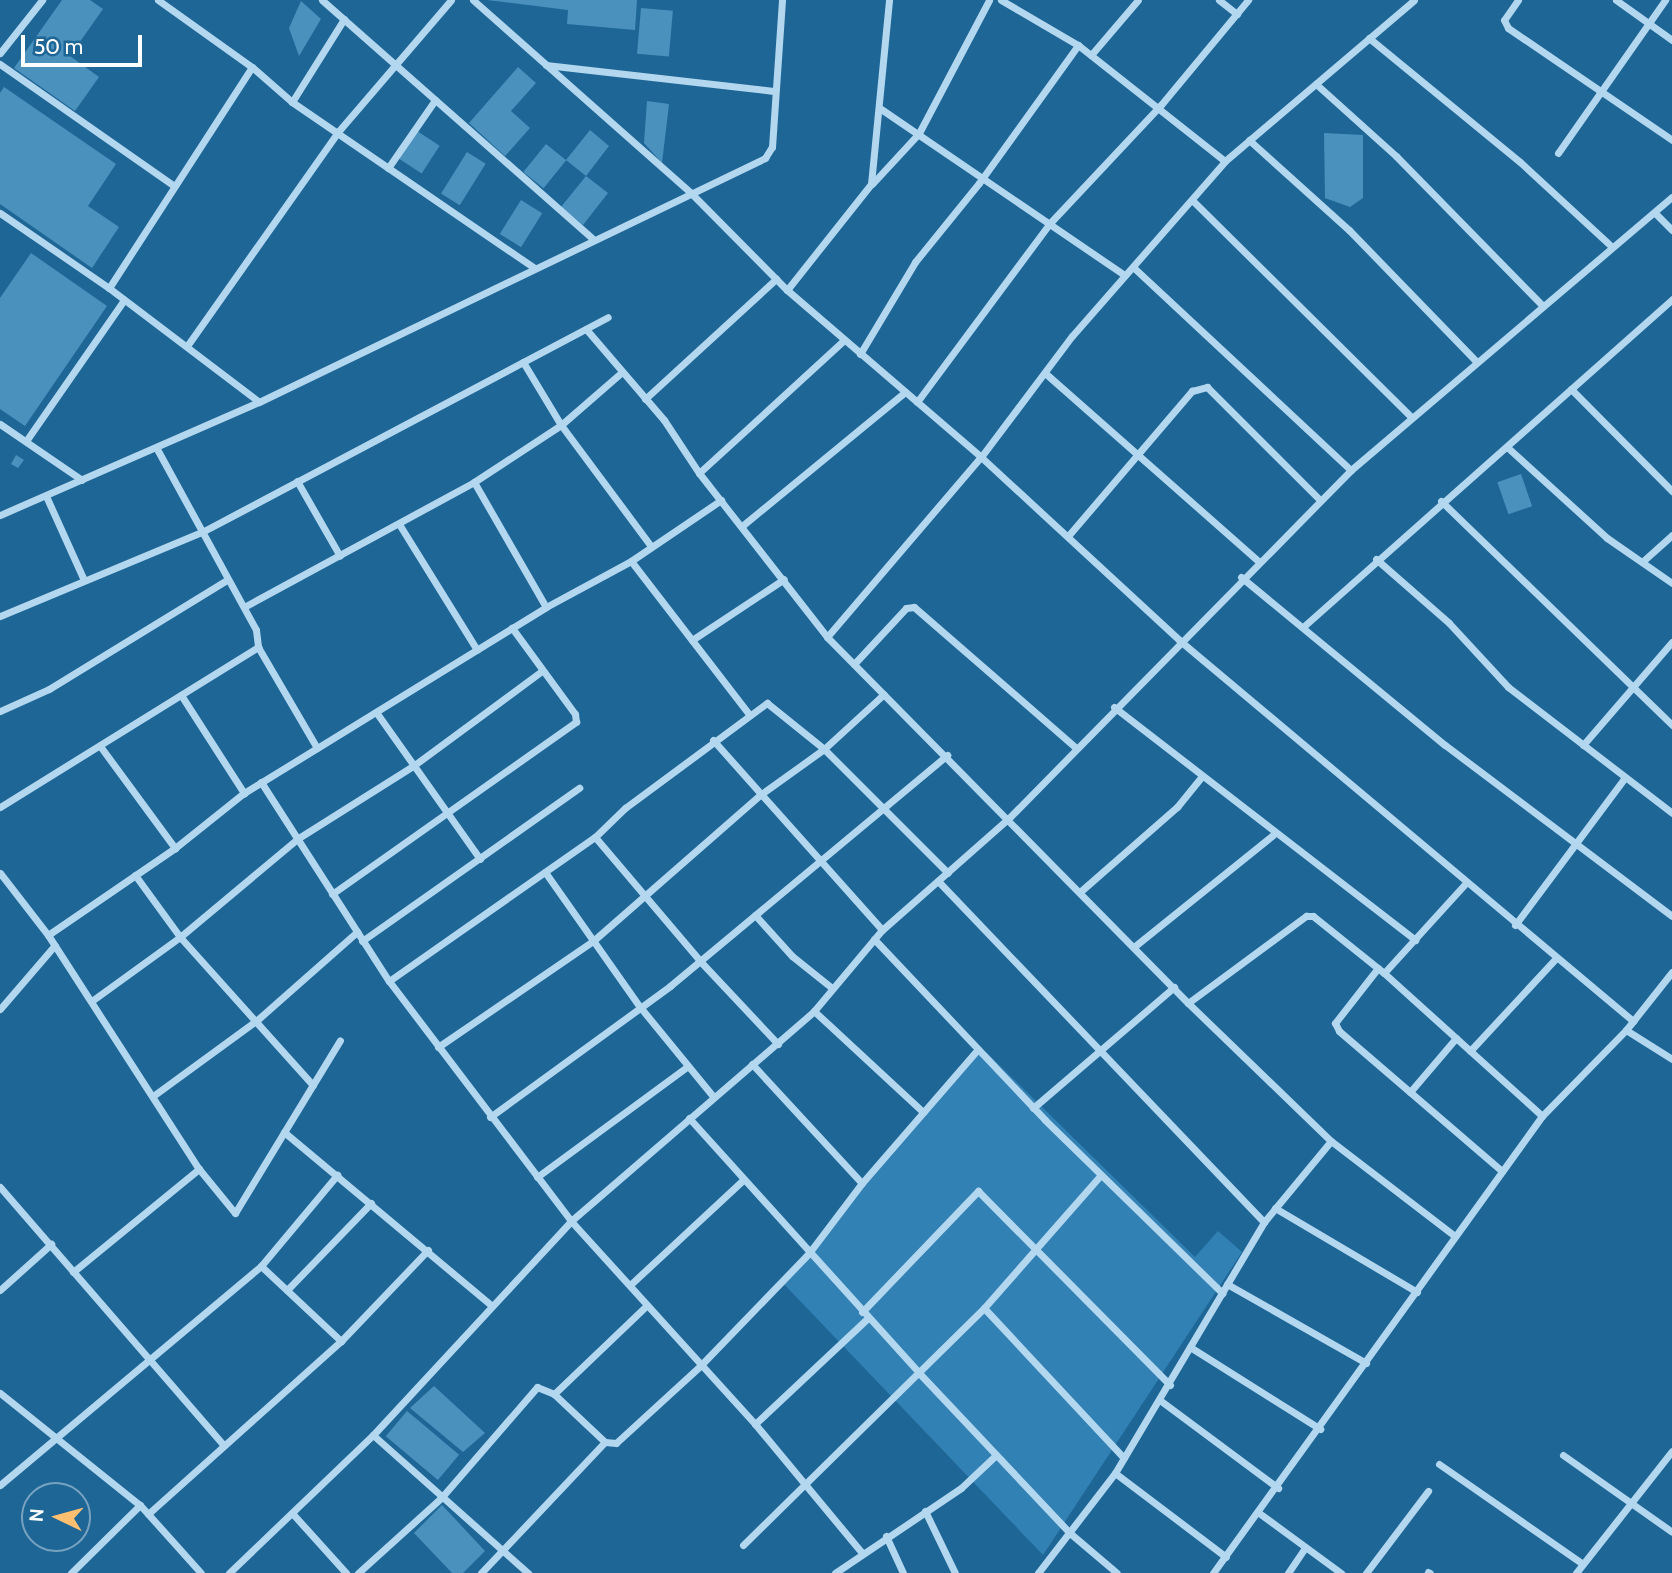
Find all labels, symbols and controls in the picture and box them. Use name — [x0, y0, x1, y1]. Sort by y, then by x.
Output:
scale bar — [24, 21, 145, 65]
text: 50 m — [34, 34, 83, 59]
north arrow — [21, 1482, 91, 1552]
text: N — [25, 1508, 49, 1523]

